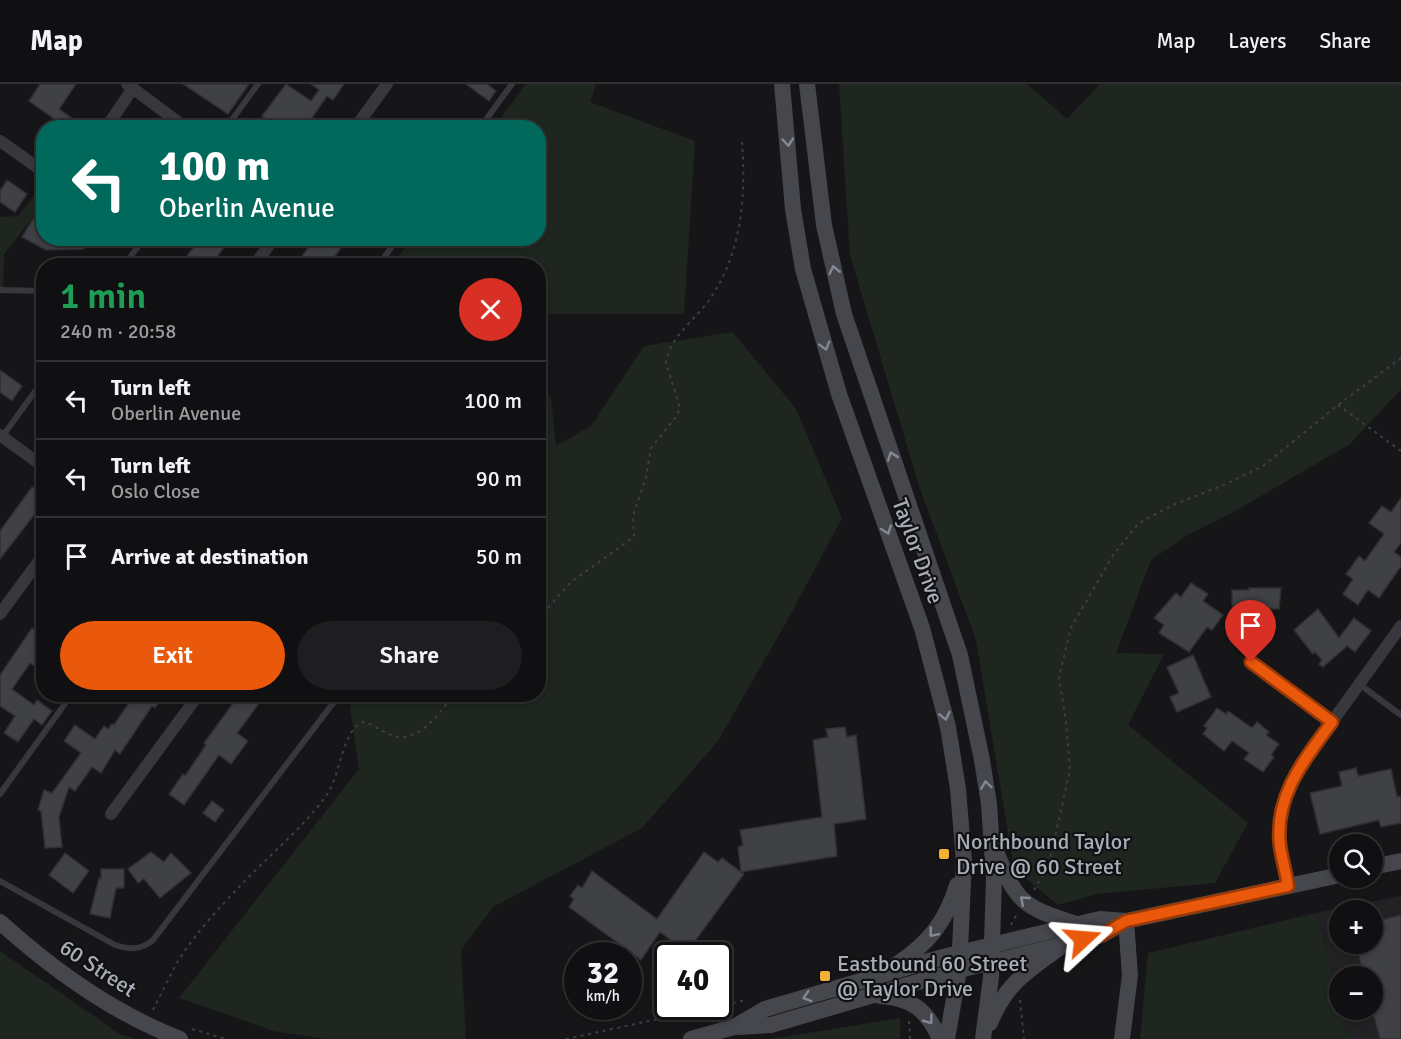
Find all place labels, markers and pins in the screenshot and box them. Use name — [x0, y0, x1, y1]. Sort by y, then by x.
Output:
pin — [1225, 600, 1276, 662]
place label: Northbound Taylor Drive @ 60 Street — [956, 828, 1130, 880]
marker: Northbound Taylor Drive @ 60 Street — [937, 847, 951, 861]
place label: Eastbound 60 Street @ Taylor Drive — [837, 950, 1028, 1002]
marker: Eastbound 60 Street @ Taylor Drive — [818, 969, 832, 983]

